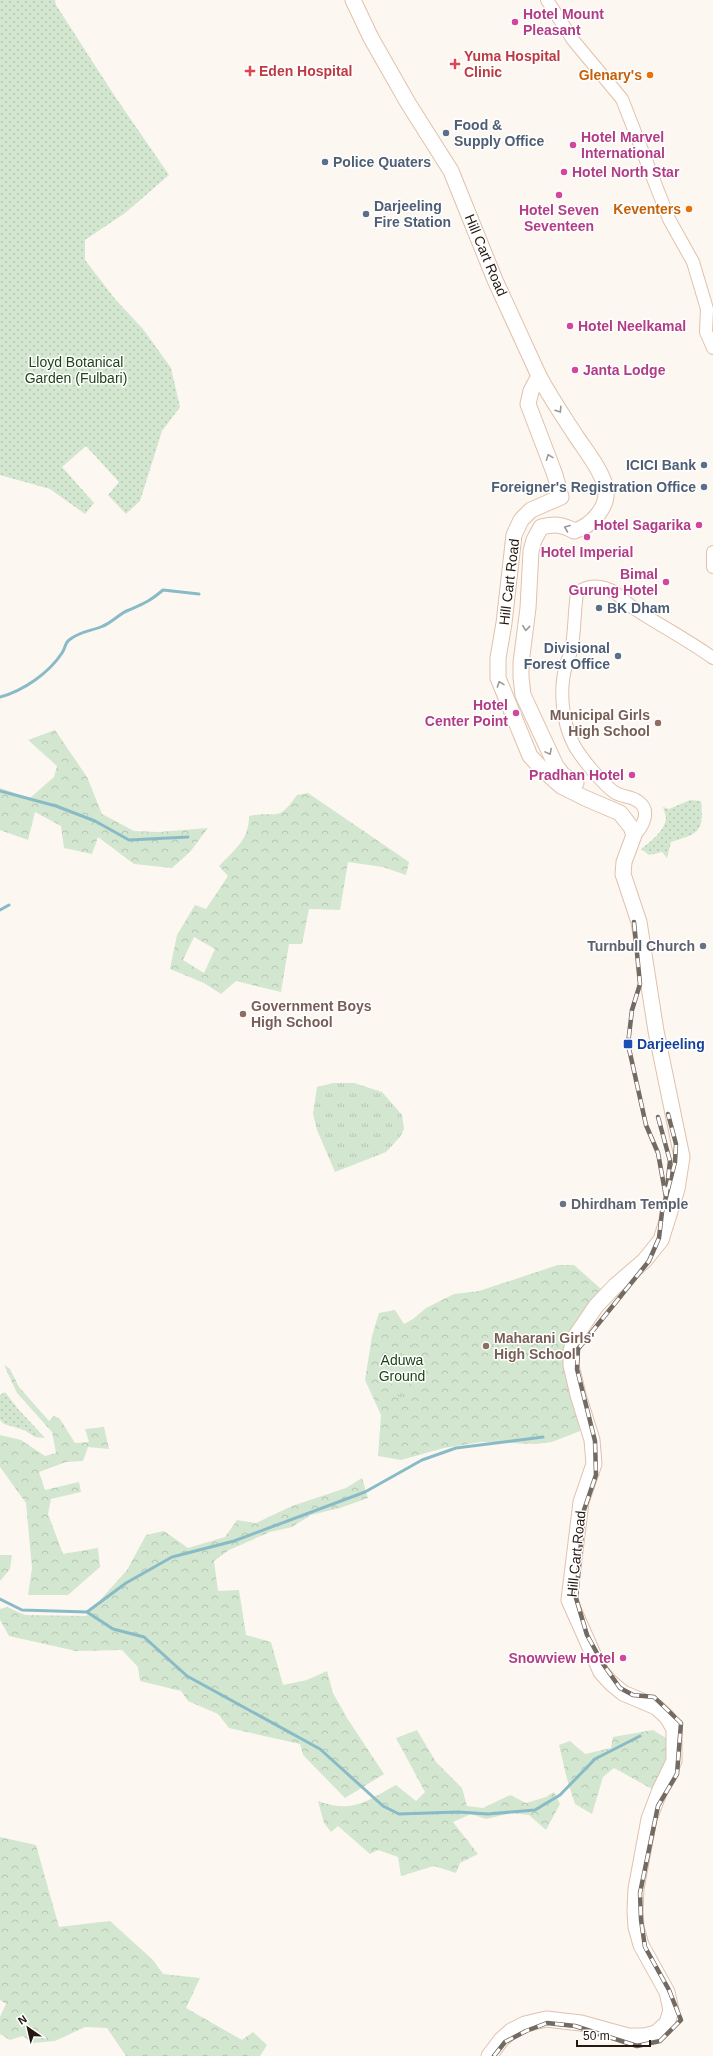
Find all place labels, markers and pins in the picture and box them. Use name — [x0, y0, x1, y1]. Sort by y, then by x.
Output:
place label: Hotel Mount Pleasant — [523, 6, 604, 38]
marker: Hotel Mount Pleasant — [510, 17, 520, 27]
place label: Yuma Hospital Clinic — [464, 48, 560, 80]
marker: Yuma Hospital Clinic — [449, 58, 461, 70]
place label: Eden Hospital — [259, 63, 352, 79]
marker: Eden Hospital — [244, 65, 256, 77]
place label: Glenary's — [579, 67, 642, 83]
marker: Glenary's — [645, 70, 655, 80]
place label: Food & Supply Office — [454, 117, 544, 149]
marker: Food & Supply Office — [441, 128, 451, 138]
place label: Hotel Marvel International — [581, 129, 665, 161]
marker: Hotel Marvel International — [568, 140, 578, 150]
place label: Police Quaters — [333, 154, 431, 170]
marker: Police Quaters — [320, 157, 330, 167]
place label: Hotel North Star — [572, 164, 680, 180]
marker: Hotel North Star — [559, 167, 569, 177]
marker: Hotel Seven Seventeen — [554, 190, 564, 200]
place label: Darjeeling Fire Station — [374, 198, 451, 230]
place label: Keventers — [613, 201, 681, 217]
place label: Hotel Seven Seventeen — [519, 202, 599, 234]
marker: Keventers — [684, 204, 694, 214]
marker: Darjeeling Fire Station — [361, 209, 371, 219]
place label: Hotel Neelkamal — [578, 318, 686, 334]
marker: Hotel Neelkamal — [565, 321, 575, 331]
place label: Janta Lodge — [583, 362, 666, 378]
marker: Janta Lodge — [570, 365, 580, 375]
place label: ICICI Bank — [626, 457, 696, 473]
marker: ICICI Bank — [699, 460, 709, 470]
place label: Foreigner's Registration Office — [491, 479, 696, 495]
marker: Foreigner's Registration Office — [699, 482, 709, 492]
place label: Hotel Sagarika — [594, 517, 691, 533]
marker: Hotel Sagarika — [694, 520, 704, 530]
marker: Hotel Imperial — [582, 532, 592, 542]
place label: Hotel Imperial — [541, 544, 633, 560]
place label: Bimal Gurung Hotel — [569, 566, 658, 598]
marker: Bimal Gurung Hotel — [661, 577, 671, 587]
place label: BK Dham — [607, 600, 670, 616]
marker: BK Dham — [594, 603, 604, 613]
place label: Divisional Forest Office — [524, 640, 610, 672]
marker: Divisional Forest Office — [613, 651, 623, 661]
place label: Hotel Center Point — [425, 697, 508, 729]
place label: Municipal Girls High School — [550, 707, 650, 739]
marker: Hotel Center Point — [511, 708, 521, 718]
marker: Municipal Girls High School — [653, 718, 663, 728]
place label: Pradhan Hotel — [529, 767, 624, 783]
marker: Pradhan Hotel — [627, 770, 637, 780]
place label: Turnbull Church — [587, 938, 695, 954]
marker: Turnbull Church — [698, 941, 708, 951]
place label: Government Boys High School — [251, 998, 372, 1030]
marker: Government Boys High School — [238, 1009, 248, 1019]
place label: Darjeeling — [637, 1036, 705, 1052]
marker: Darjeeling — [622, 1038, 634, 1050]
place label: Dhirdham Temple — [571, 1196, 688, 1212]
marker: Dhirdham Temple — [558, 1199, 568, 1209]
place label: Maharani Girls' High School — [494, 1330, 595, 1362]
marker: Maharani Girls' High School — [481, 1341, 491, 1351]
place label: Snowview Hotel — [508, 1650, 615, 1666]
marker: Snowview Hotel — [618, 1653, 628, 1663]

